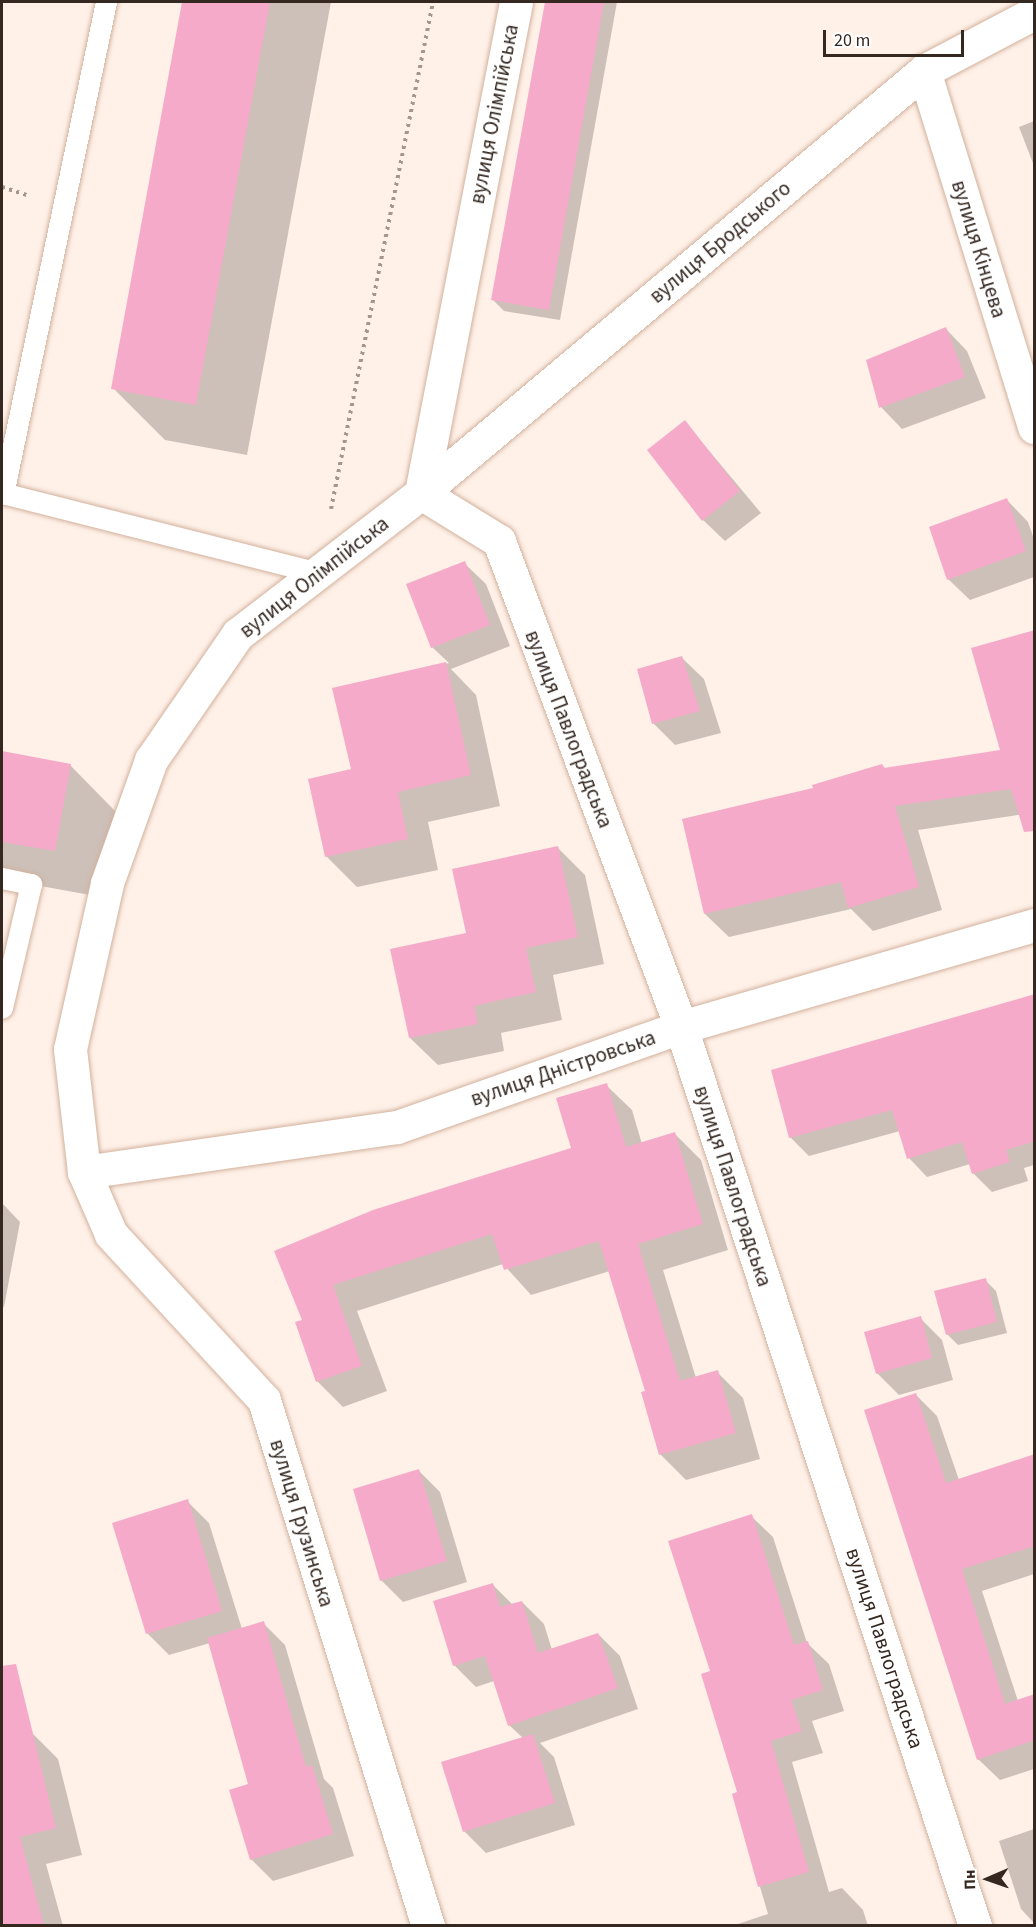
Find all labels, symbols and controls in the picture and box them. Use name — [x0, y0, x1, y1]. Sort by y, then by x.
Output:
scale bar — [826, 18, 967, 56]
street label: вулиця Олімпійська — [464, 22, 524, 206]
text: 20 m — [834, 28, 870, 53]
street label: вулиця Бродського — [644, 176, 796, 308]
street label: вулиця Кінцева — [946, 177, 1012, 321]
street label: вулиця Олімпійська — [234, 511, 394, 643]
street label: вулиця Павлоградська — [520, 627, 618, 831]
street label: вулиця Дністровська — [467, 1025, 659, 1111]
street label: вулиця Павлоградська — [689, 1082, 777, 1290]
street label: вулиця Грузинська — [264, 1436, 340, 1610]
street label: вулиця Павлоградська — [841, 1544, 929, 1752]
north arrow — [958, 1849, 1018, 1909]
text: Пн — [959, 1869, 981, 1890]

